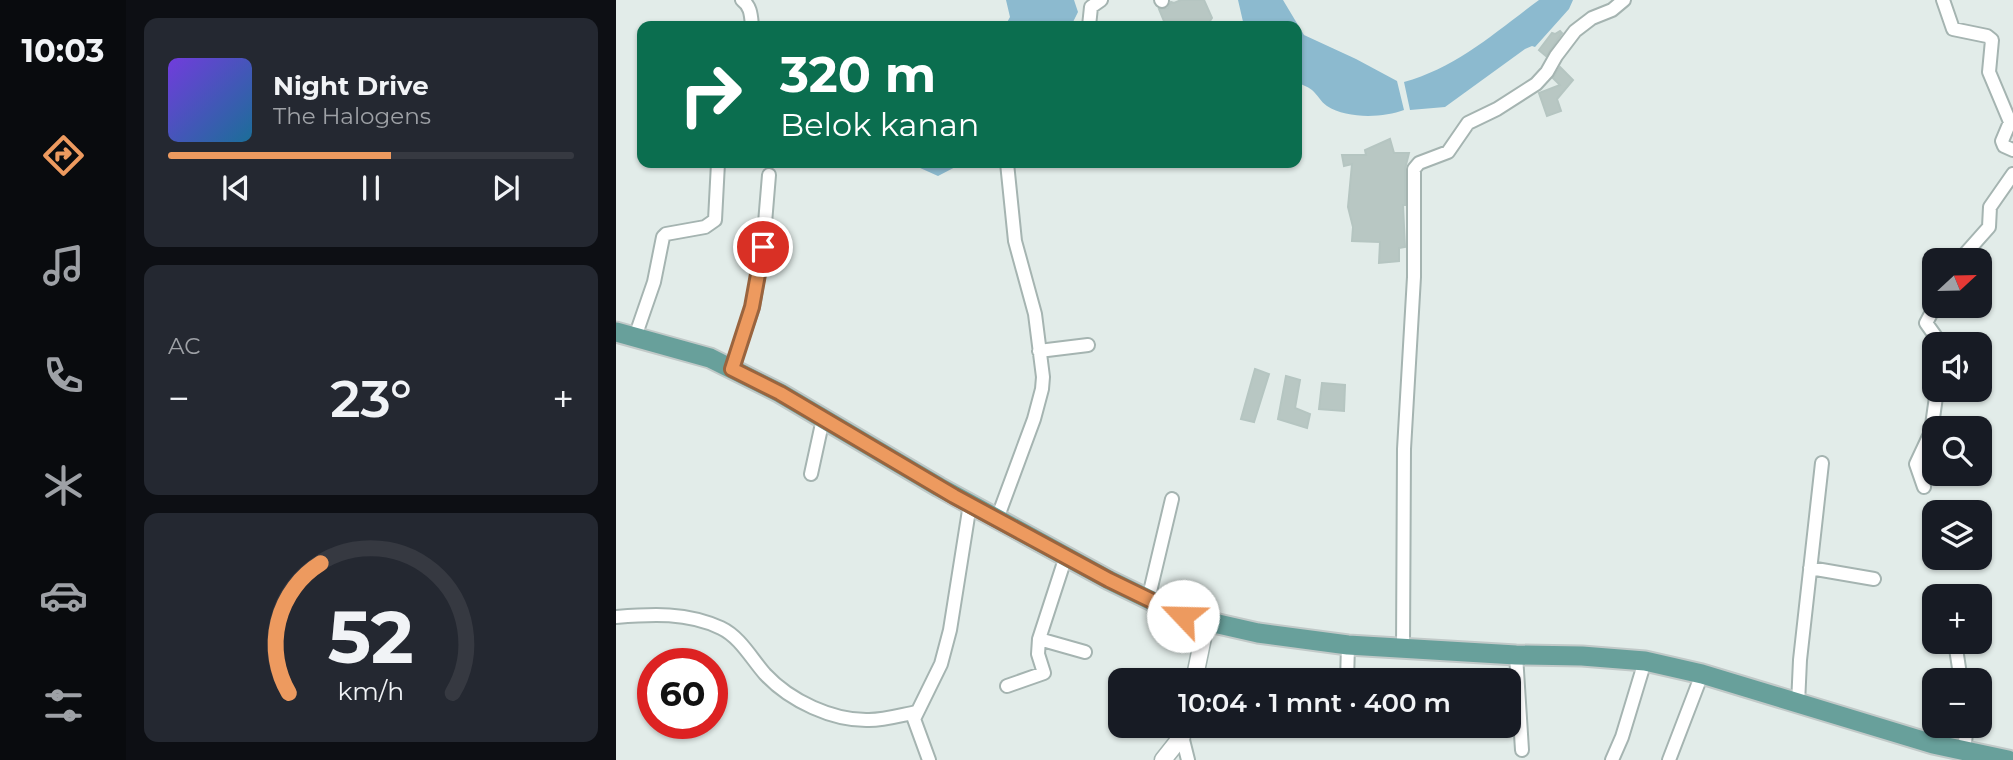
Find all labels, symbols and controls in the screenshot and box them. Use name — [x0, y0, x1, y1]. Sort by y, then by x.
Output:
text: 10:03 — [21, 31, 105, 70]
text: 320 m — [780, 45, 936, 104]
icon: right — [665, 49, 756, 140]
text: Night Drive — [273, 70, 429, 102]
text: The Halogens — [273, 102, 431, 130]
text: Belok kanan — [780, 105, 980, 144]
icon: directions — [39, 131, 88, 180]
icon: previous — [217, 169, 255, 207]
icon: pause — [352, 169, 390, 207]
icon: next — [487, 169, 525, 207]
pin — [733, 217, 793, 277]
icon: arrive — [744, 228, 782, 266]
icon: music — [39, 241, 88, 290]
north arrow — [1922, 248, 1992, 318]
map controls — [1922, 248, 1992, 738]
text: AC — [168, 332, 201, 360]
button: sound — [1922, 332, 1992, 402]
icon: phone — [39, 351, 88, 400]
text: 23° — [330, 367, 412, 430]
text: − — [168, 375, 190, 422]
text: + — [552, 375, 574, 422]
button: search — [1922, 416, 1992, 486]
icon: climate — [39, 461, 88, 510]
button: layers — [1922, 500, 1992, 570]
icon: car — [39, 571, 88, 620]
position arrow — [1146, 579, 1220, 653]
button: + — [1922, 584, 1992, 654]
text: 52 — [328, 594, 414, 682]
speed limit sign: 60 — [637, 648, 728, 739]
button: − — [1922, 668, 1992, 738]
text: km/h — [338, 676, 404, 706]
icon: filters — [39, 681, 88, 730]
text: 10:04 · 1 mnt · 400 m — [1178, 687, 1451, 719]

